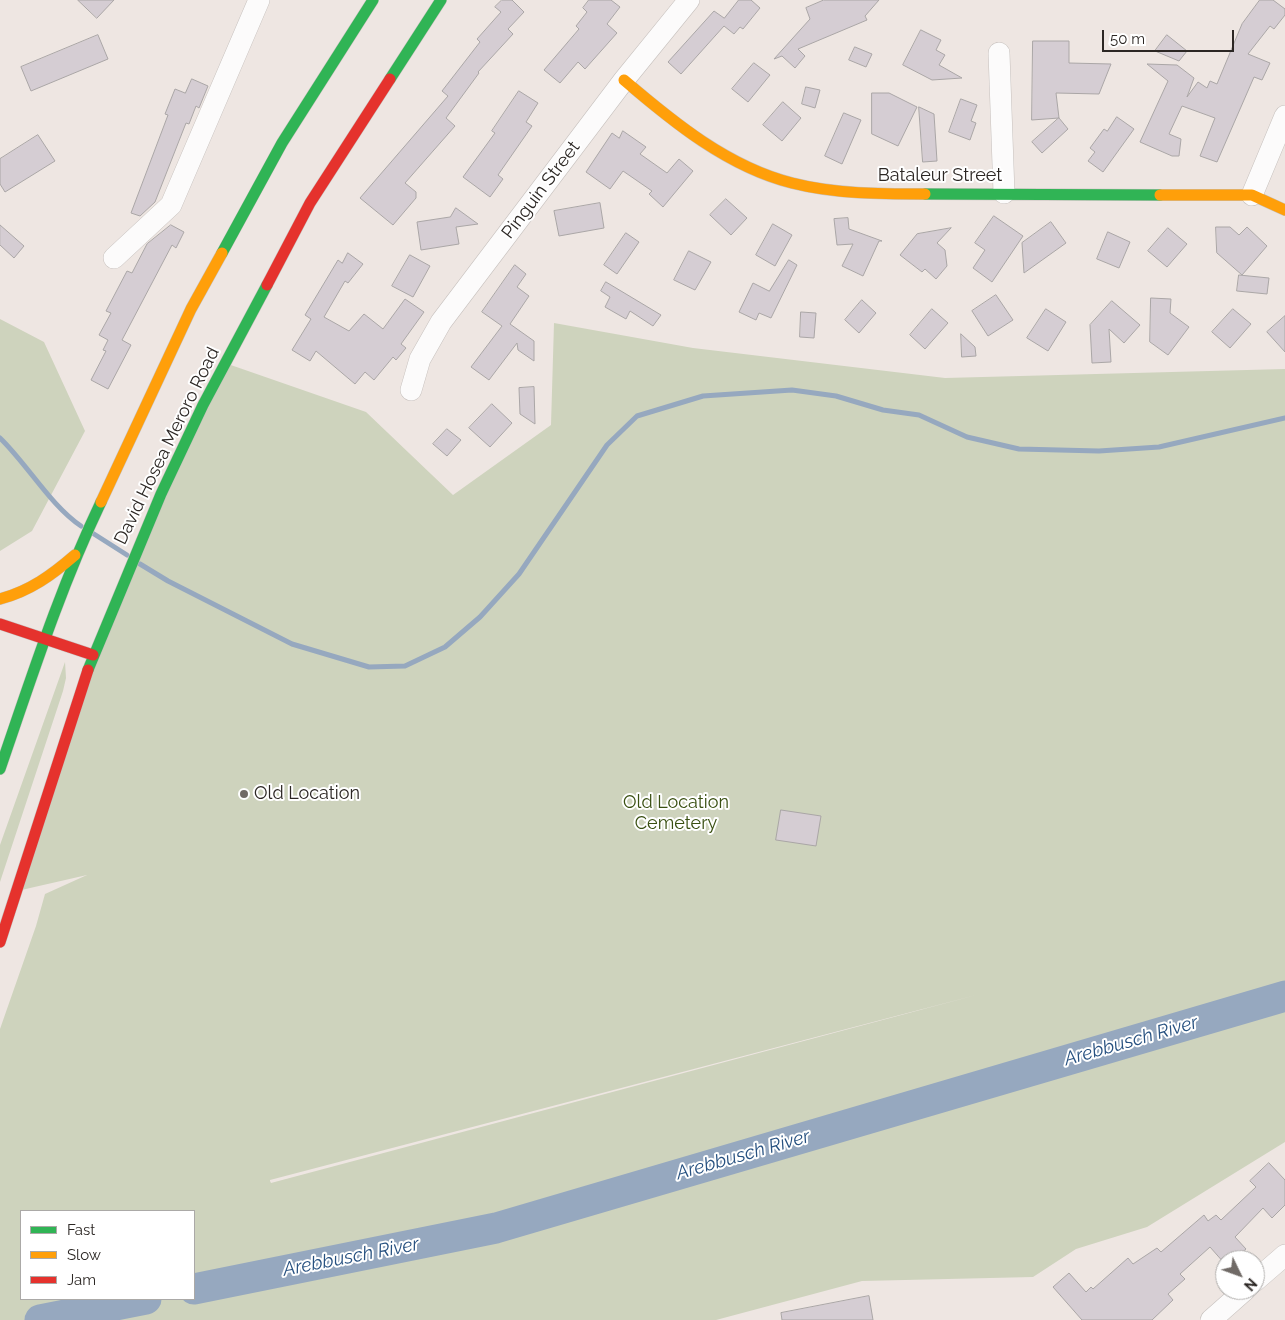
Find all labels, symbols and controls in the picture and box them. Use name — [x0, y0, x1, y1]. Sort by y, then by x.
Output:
scale bar — [1105, 20, 1238, 52]
text: 50 m — [1110, 30, 1145, 48]
street label: Pinguin Street — [497, 137, 585, 243]
street label: Bataleur Street — [878, 165, 1002, 187]
street label: David Hosea Meroro Road — [110, 344, 224, 548]
place label: Old Location — [254, 783, 360, 805]
marker: Old Location — [238, 788, 250, 800]
park label: Old Location Cemetery — [623, 792, 729, 834]
water label: Arebbusch River — [1062, 1011, 1200, 1071]
water label: Arebbusch River — [674, 1125, 812, 1185]
legend — [20, 1210, 195, 1300]
text: Fast — [67, 1221, 95, 1239]
water label: Arebbusch River — [281, 1233, 421, 1281]
text: Slow — [67, 1246, 101, 1264]
north arrow — [1215, 1250, 1265, 1300]
text: Jam — [67, 1271, 96, 1289]
text: N — [1241, 1275, 1260, 1294]

